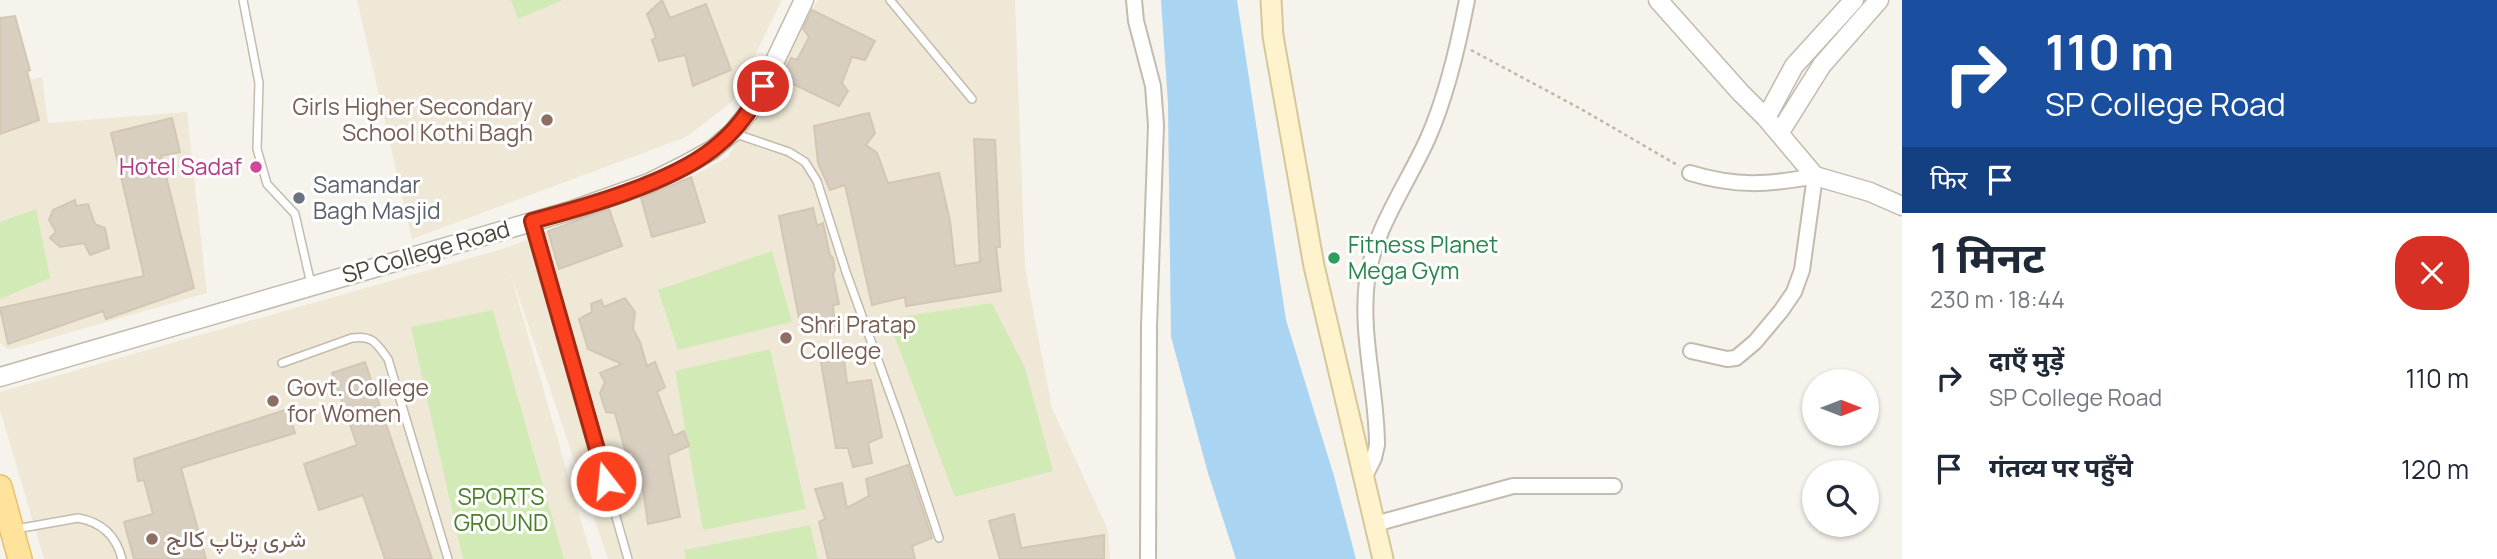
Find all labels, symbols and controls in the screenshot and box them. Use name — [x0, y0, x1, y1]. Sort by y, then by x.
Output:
text: 110 m — [2045, 18, 2174, 85]
icon: right — [1930, 28, 2021, 119]
pin — [733, 56, 793, 116]
icon: arrive — [744, 67, 782, 105]
text: SP College Road — [2045, 82, 2286, 126]
place label: Girls Higher Secondary School Kothi Bagh — [292, 90, 533, 148]
marker: Girls Higher Secondary School Kothi Bagh — [539, 112, 555, 128]
place label: Hotel Sadaf — [119, 150, 242, 182]
marker: Hotel Sadaf — [248, 159, 264, 175]
text: फिर — [1930, 161, 1967, 197]
icon: arrive — [1981, 161, 2019, 199]
place label: Samandar Bagh Masjid — [313, 168, 441, 226]
marker: Samandar Bagh Masjid — [291, 190, 307, 206]
street label: SP College Road — [338, 212, 513, 290]
place label: Fitness Planet Mega Gym — [1348, 228, 1498, 286]
text: 1 मिनट — [1930, 228, 2045, 286]
button: close — [2395, 236, 2469, 310]
marker: Fitness Planet Mega Gym — [1326, 250, 1342, 266]
text: 230 m · 18:44 — [1930, 283, 2065, 315]
place label: Shri Pratap College — [800, 308, 916, 366]
marker: Shri Pratap College — [778, 330, 794, 346]
text: दाएँ मुड़ें — [1989, 342, 2064, 378]
icon: right — [1930, 359, 1968, 397]
text: 110 m — [2406, 360, 2469, 396]
north arrow — [1802, 369, 1880, 446]
map controls — [1802, 369, 1879, 537]
place label: Govt. College for Women — [287, 371, 429, 429]
text: SP College Road — [1989, 381, 2162, 413]
marker: Govt. College for Women — [265, 393, 281, 409]
position arrow — [569, 444, 643, 518]
text: गंतव्य पर पहुँचे — [1989, 449, 2133, 485]
icon: arrive — [1930, 450, 1968, 488]
text: 120 m — [2401, 451, 2469, 487]
button: search — [1802, 460, 1879, 537]
park label: SPORTS GROUND — [454, 480, 548, 538]
place label: شری پرتاپ کالج — [166, 522, 306, 555]
marker: شری پرتاپ کالج — [144, 531, 160, 547]

